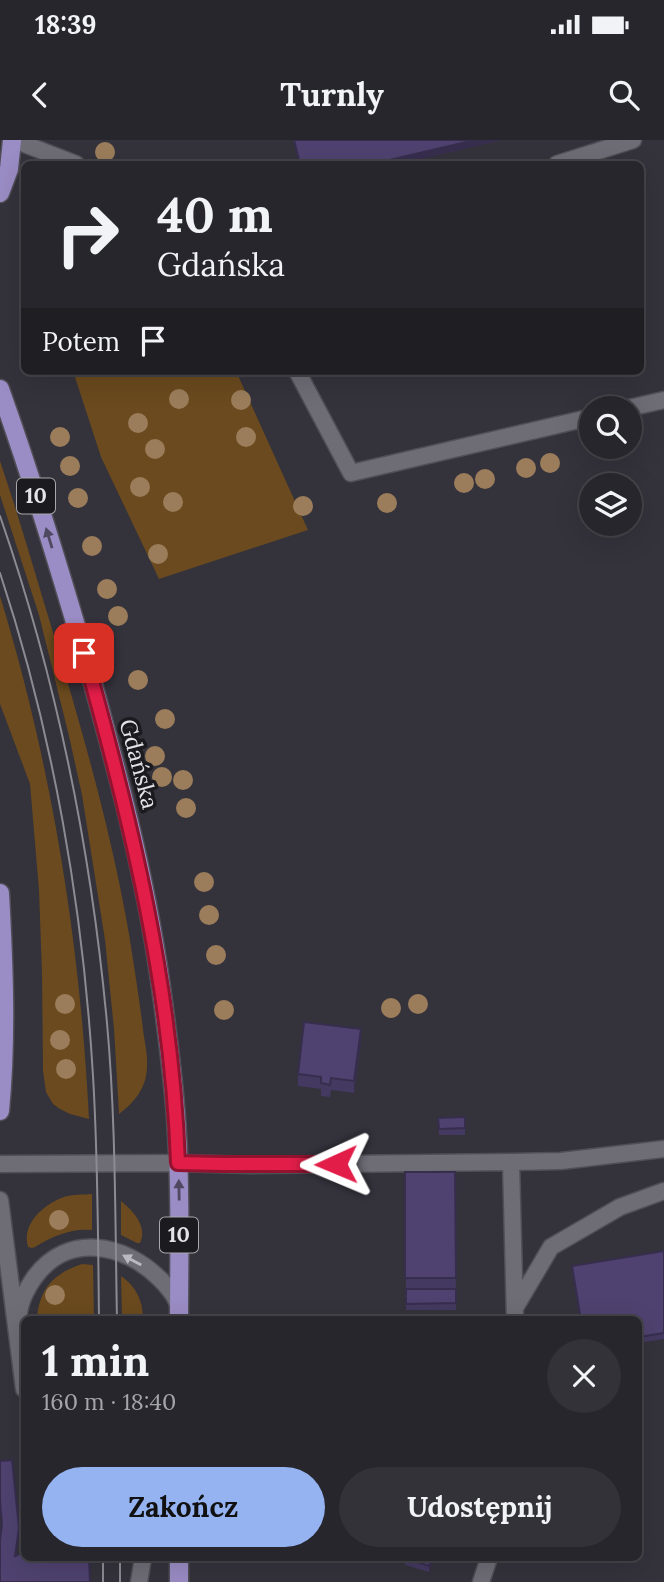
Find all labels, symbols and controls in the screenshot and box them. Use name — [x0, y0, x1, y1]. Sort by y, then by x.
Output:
text: 18:39 — [35, 8, 96, 41]
text: Turnly — [280, 74, 384, 115]
icon: back — [21, 76, 59, 114]
icon: search — [605, 76, 643, 114]
text: 40 m — [157, 183, 273, 245]
icon: right — [42, 189, 133, 280]
text: Gdańska — [157, 244, 285, 285]
icon: arrive — [134, 322, 172, 360]
text: Potem — [42, 325, 120, 358]
map controls — [579, 396, 642, 536]
button: search — [579, 396, 642, 459]
button: layers — [579, 473, 642, 536]
road number: 10 — [17, 478, 55, 514]
one-way arrow — [43, 527, 54, 548]
pin — [54, 623, 114, 683]
icon: arrive — [65, 634, 103, 672]
street label: Gdańska — [114, 716, 165, 812]
position arrow — [299, 1127, 373, 1201]
one-way arrow — [173, 1178, 185, 1200]
road number: 10 — [160, 1218, 198, 1252]
one-way arrow — [122, 1254, 142, 1265]
text: 1 min — [42, 1334, 149, 1388]
button: close — [547, 1339, 621, 1413]
text: 160 m · 18:40 — [42, 1387, 176, 1416]
button: Zakończ — [42, 1467, 325, 1547]
button: Udostępnij — [339, 1467, 621, 1547]

